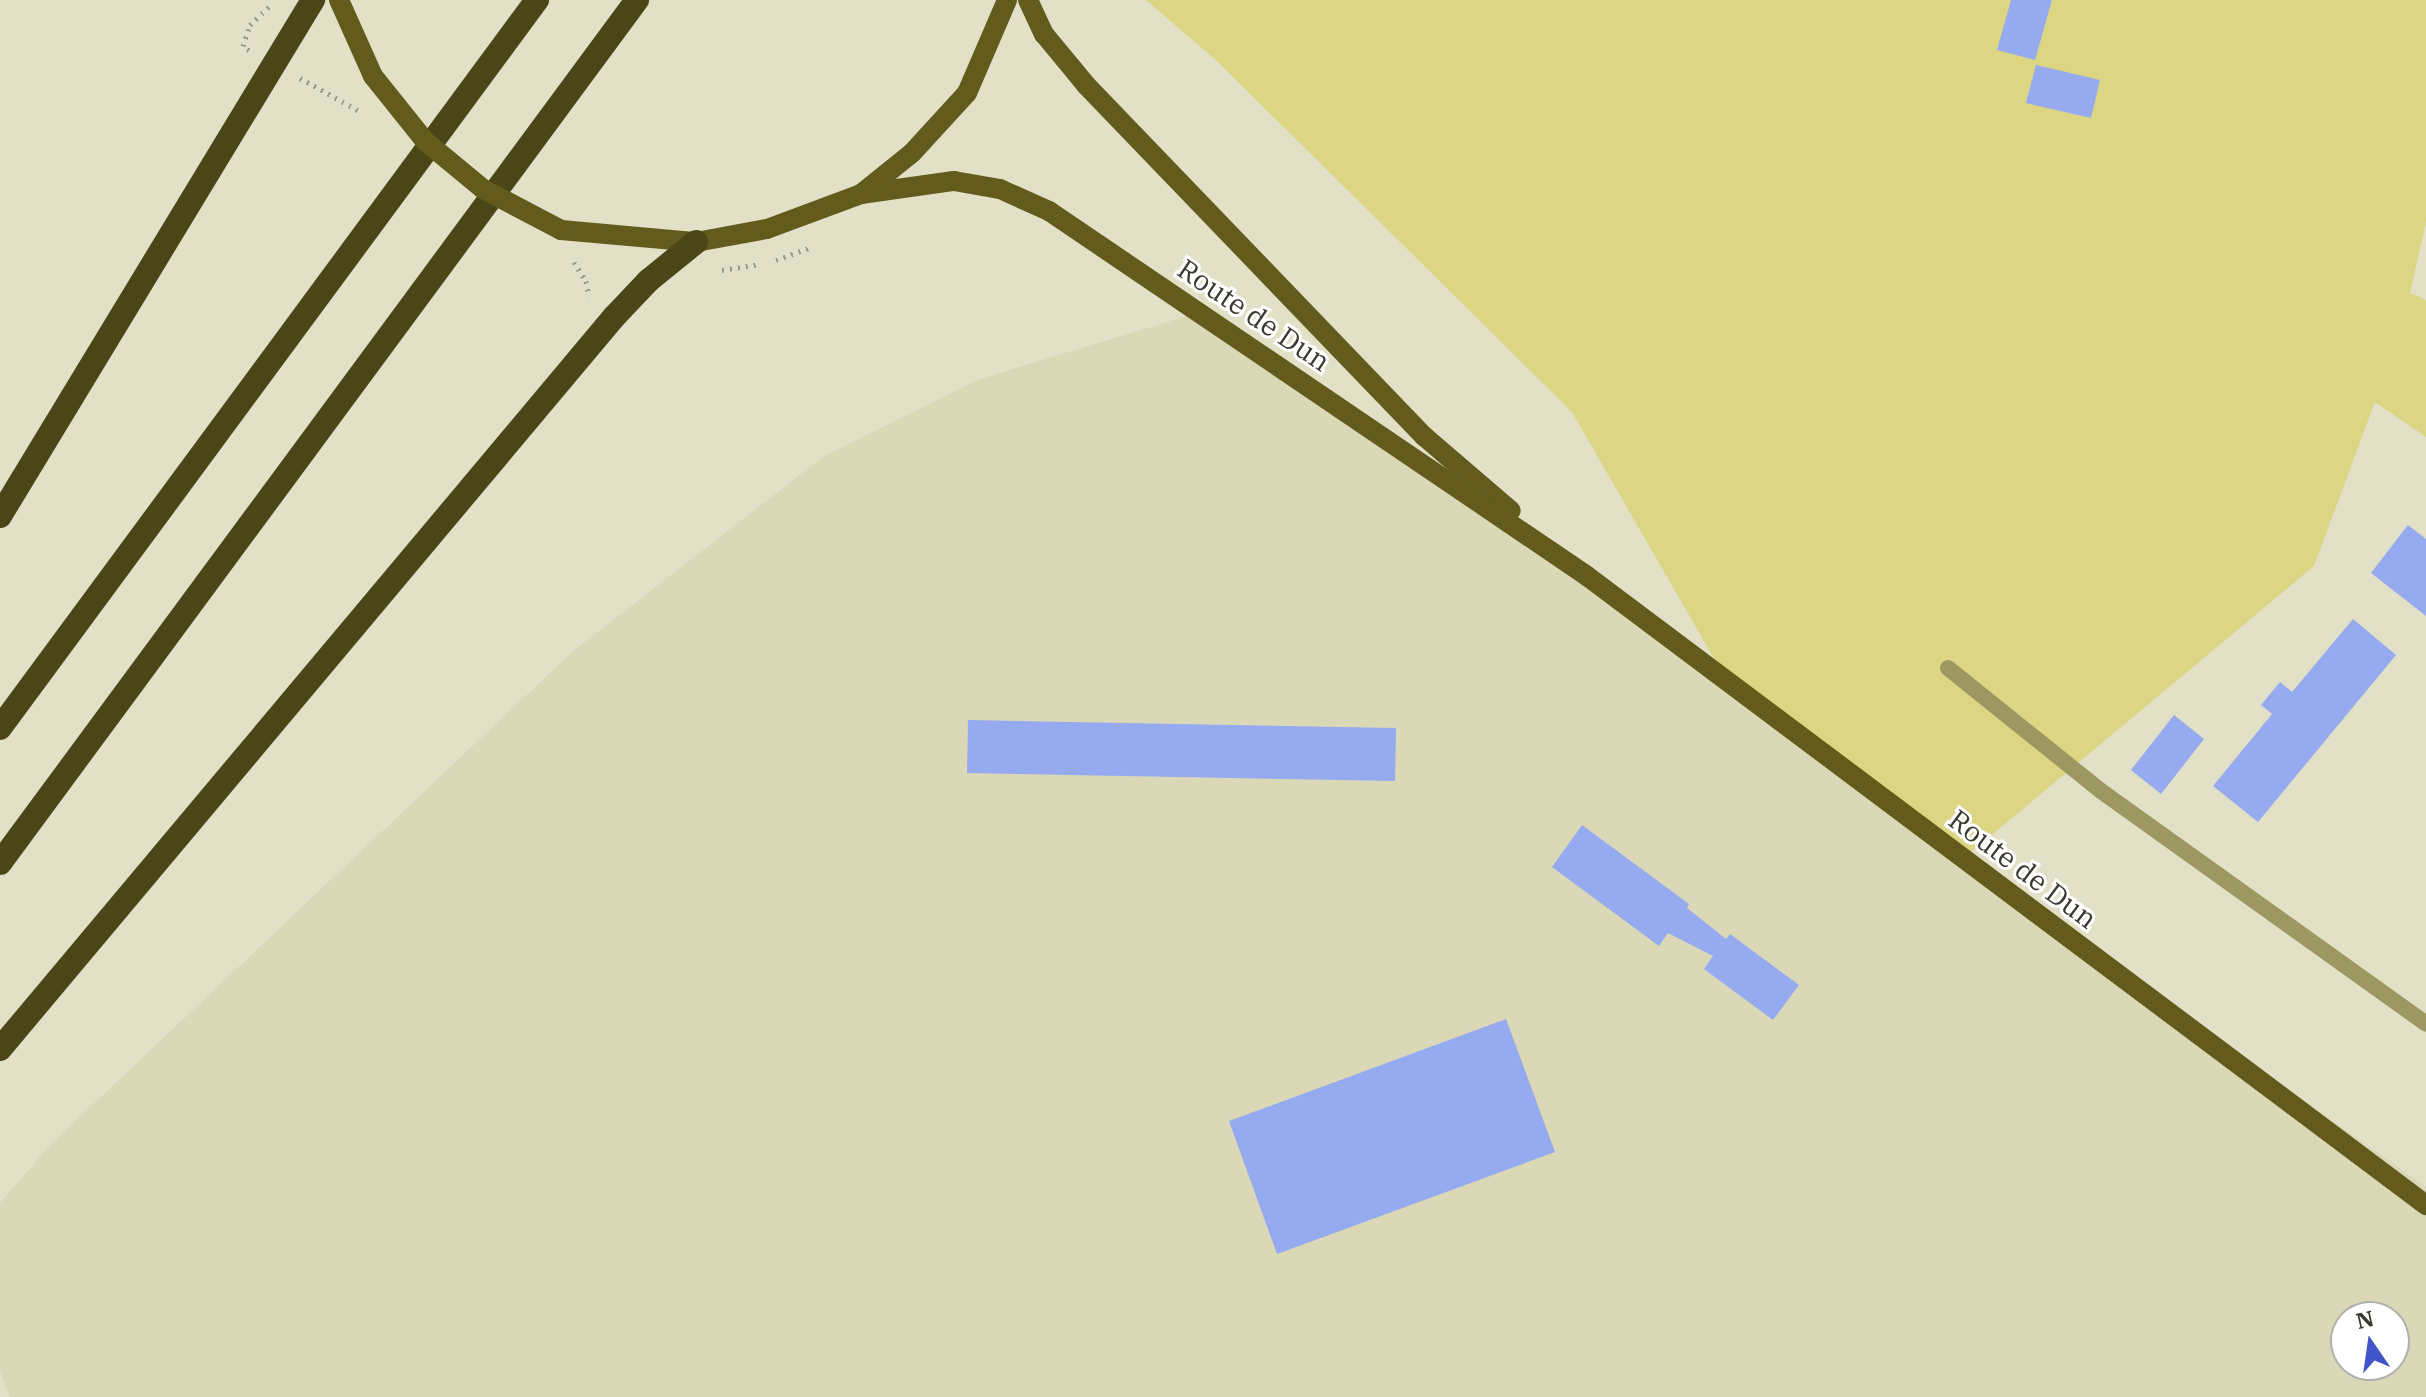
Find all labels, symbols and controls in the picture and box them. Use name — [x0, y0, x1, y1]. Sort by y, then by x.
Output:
street label: Route de Dun — [1171, 252, 1337, 378]
street label: Route de Dun — [1942, 802, 2104, 936]
north arrow — [2330, 1301, 2410, 1381]
text: N — [2353, 1303, 2377, 1335]

